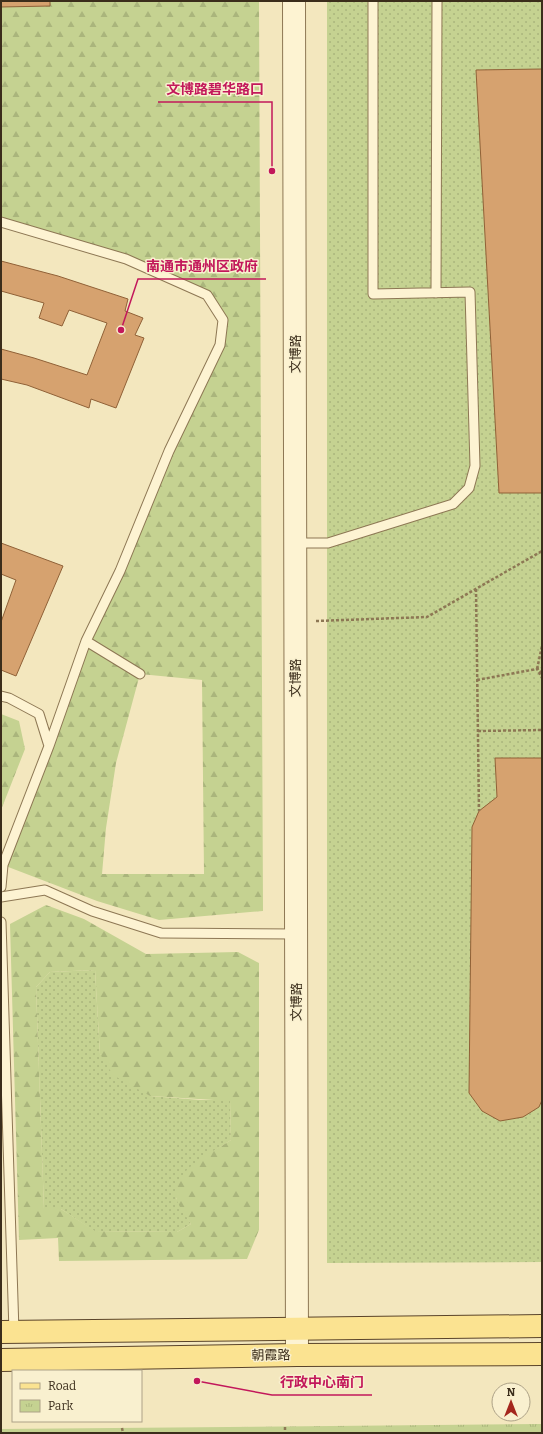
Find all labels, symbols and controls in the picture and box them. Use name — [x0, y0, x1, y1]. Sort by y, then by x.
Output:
callout: 文博路碧华路口 — [158, 76, 272, 102]
text: 文博路碧华路口 — [166, 81, 264, 98]
callout: 南通市通州区政府 — [138, 253, 266, 279]
text: 南通市通州区政府 — [146, 258, 258, 275]
street label: 文博路 — [288, 334, 303, 374]
street label: 文博路 — [288, 658, 303, 698]
street label: 文博路 — [289, 982, 304, 1022]
street label: 朝霞路 — [251, 1347, 291, 1363]
callout: 行政中心南门 — [272, 1369, 372, 1395]
legend — [12, 1370, 142, 1422]
text: 行政中心南门 — [280, 1374, 364, 1391]
text: Road — [48, 1379, 76, 1393]
north arrow — [491, 1382, 531, 1422]
text: N — [507, 1386, 516, 1399]
text: Park — [48, 1399, 74, 1413]

